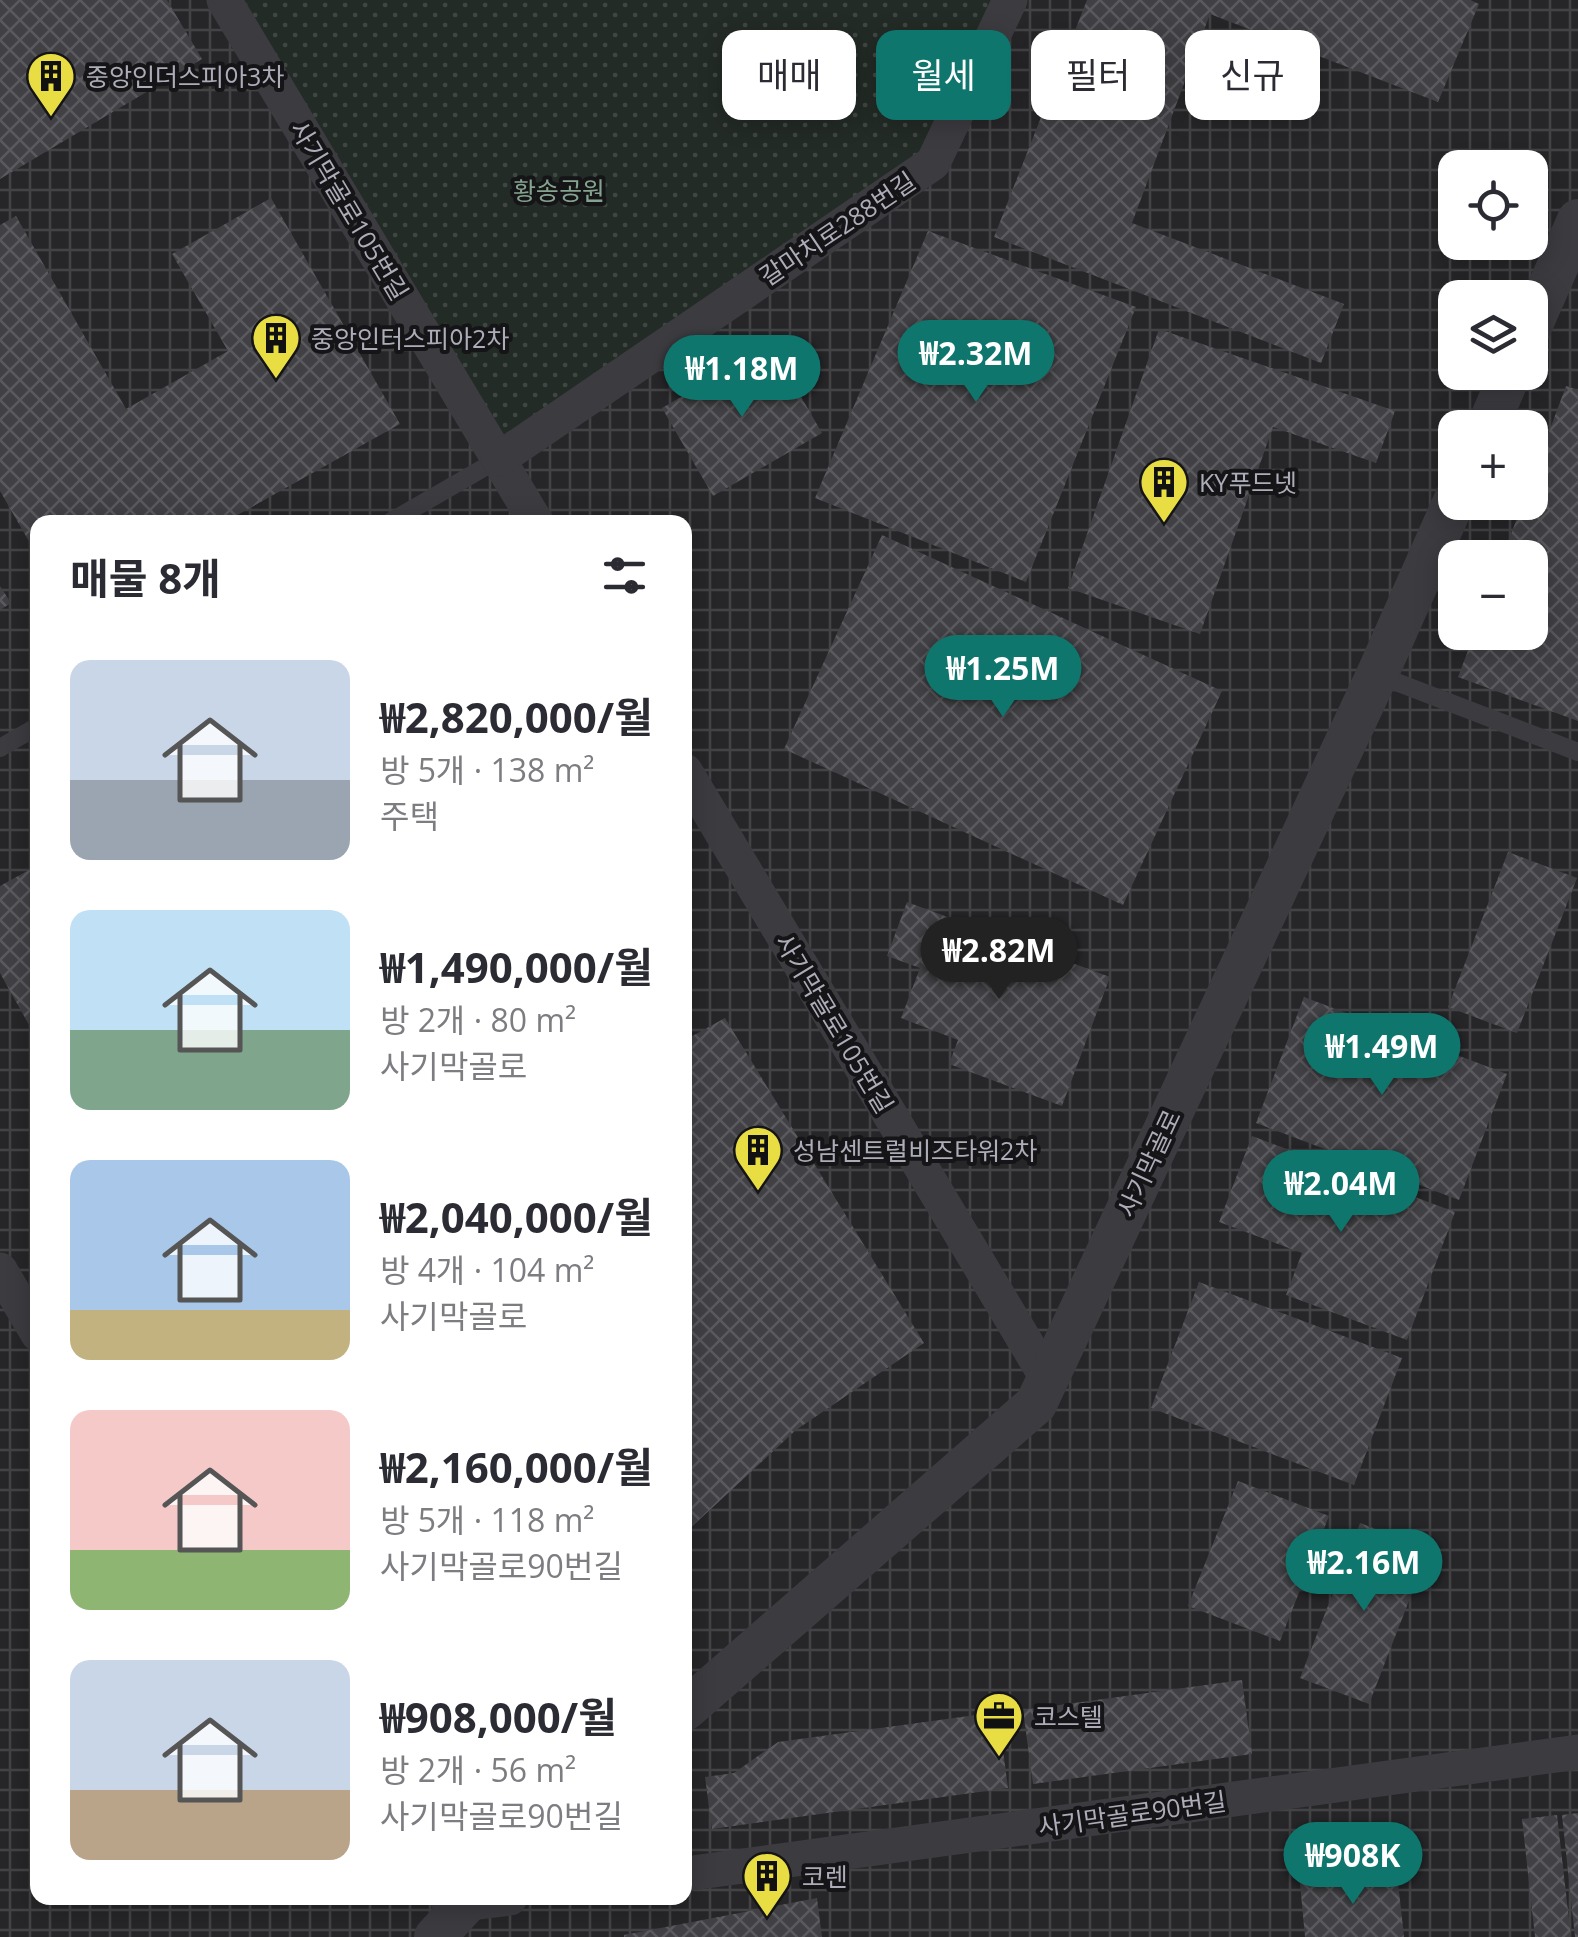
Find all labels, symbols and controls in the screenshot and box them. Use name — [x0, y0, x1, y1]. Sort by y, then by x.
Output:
chip: 매매 — [722, 30, 856, 120]
chip: 월세 — [876, 30, 1011, 120]
chip: 필터 — [1031, 30, 1165, 120]
chip: 신규 — [1185, 30, 1320, 120]
building icon: 중앙인더스피아3차 — [25, 50, 77, 118]
place label: 중앙인더스피아3차 — [86, 59, 284, 93]
street label: 사기막골로105번길 — [283, 114, 417, 306]
map controls — [1438, 150, 1548, 650]
button: locate — [1438, 150, 1548, 260]
street label: 갈마치로288번길 — [753, 163, 921, 293]
park label: 황송공원 — [513, 173, 605, 207]
button: layers — [1438, 280, 1548, 390]
building icon: 중앙인터스피아2차 — [250, 312, 302, 380]
pin: ₩2.32M — [895, 320, 1057, 405]
place label: 중앙인터스피아2차 — [311, 321, 509, 355]
text: ₩2.32M — [919, 331, 1033, 374]
pin: ₩1.18M — [661, 335, 823, 420]
text: ₩1.18M — [685, 346, 799, 389]
button: + — [1438, 410, 1548, 520]
building icon: KY푸드넷 — [1138, 456, 1190, 524]
place label: KY푸드넷 — [1199, 465, 1297, 499]
button: − — [1438, 540, 1548, 650]
icon: filters — [597, 548, 652, 603]
text: 매물 8개 — [70, 549, 221, 606]
pin: ₩1.25M — [922, 635, 1084, 720]
text: ₩1.25M — [946, 646, 1060, 689]
text: ₩2,820,000/월 — [380, 688, 653, 745]
icon: home — [150, 700, 270, 820]
text: 방 5개 · 138 m² — [380, 748, 594, 791]
text: 주택 — [380, 794, 439, 837]
pin: ₩2.82M — [918, 917, 1080, 1002]
street label: 사기막골로105번길 — [768, 927, 902, 1119]
text: ₩2.82M — [942, 928, 1056, 971]
text: ₩1,490,000/월 — [380, 938, 653, 995]
icon: home — [150, 950, 270, 1070]
text: 방 2개 · 80 m² — [380, 998, 576, 1041]
pin: ₩1.49M — [1301, 1013, 1463, 1098]
text: ₩1.49M — [1325, 1024, 1439, 1067]
text: 사기막골로 — [380, 1044, 527, 1087]
street label: 사기막골로 — [1108, 1104, 1188, 1222]
building icon: 성남센트럴비즈타워2차 — [732, 1124, 784, 1192]
place label: 성남센트럴비즈타워2차 — [793, 1133, 1037, 1167]
pin: ₩2.04M — [1260, 1150, 1422, 1235]
text: ₩2.04M — [1284, 1161, 1398, 1204]
text: ₩2,040,000/월 — [380, 1188, 653, 1245]
icon: home — [150, 1200, 270, 1320]
text: 방 4개 · 104 m² — [380, 1248, 594, 1291]
text: 사기막골로 — [380, 1294, 527, 1337]
text: ₩2,160,000/월 — [380, 1438, 653, 1495]
icon: home — [150, 1450, 270, 1570]
text: 방 5개 · 118 m² — [380, 1498, 594, 1541]
pin: ₩2.16M — [1283, 1529, 1445, 1614]
text: ₩2.16M — [1307, 1540, 1421, 1583]
text: 사기막골로90번길 — [380, 1544, 623, 1587]
text: ₩908,000/월 — [380, 1688, 617, 1745]
office icon: 코스텔 — [973, 1690, 1025, 1758]
place label: 코스텔 — [1034, 1699, 1103, 1733]
icon: home — [150, 1700, 270, 1820]
text: 방 2개 · 56 m² — [380, 1748, 576, 1791]
street label: 사기막골로90번길 — [1036, 1783, 1228, 1843]
text: 사기막골로90번길 — [380, 1794, 623, 1837]
pin: ₩908K — [1283, 1822, 1423, 1907]
text: ₩908K — [1305, 1833, 1401, 1876]
building icon: 코렌 — [741, 1850, 793, 1918]
place label: 코렌 — [802, 1859, 848, 1893]

